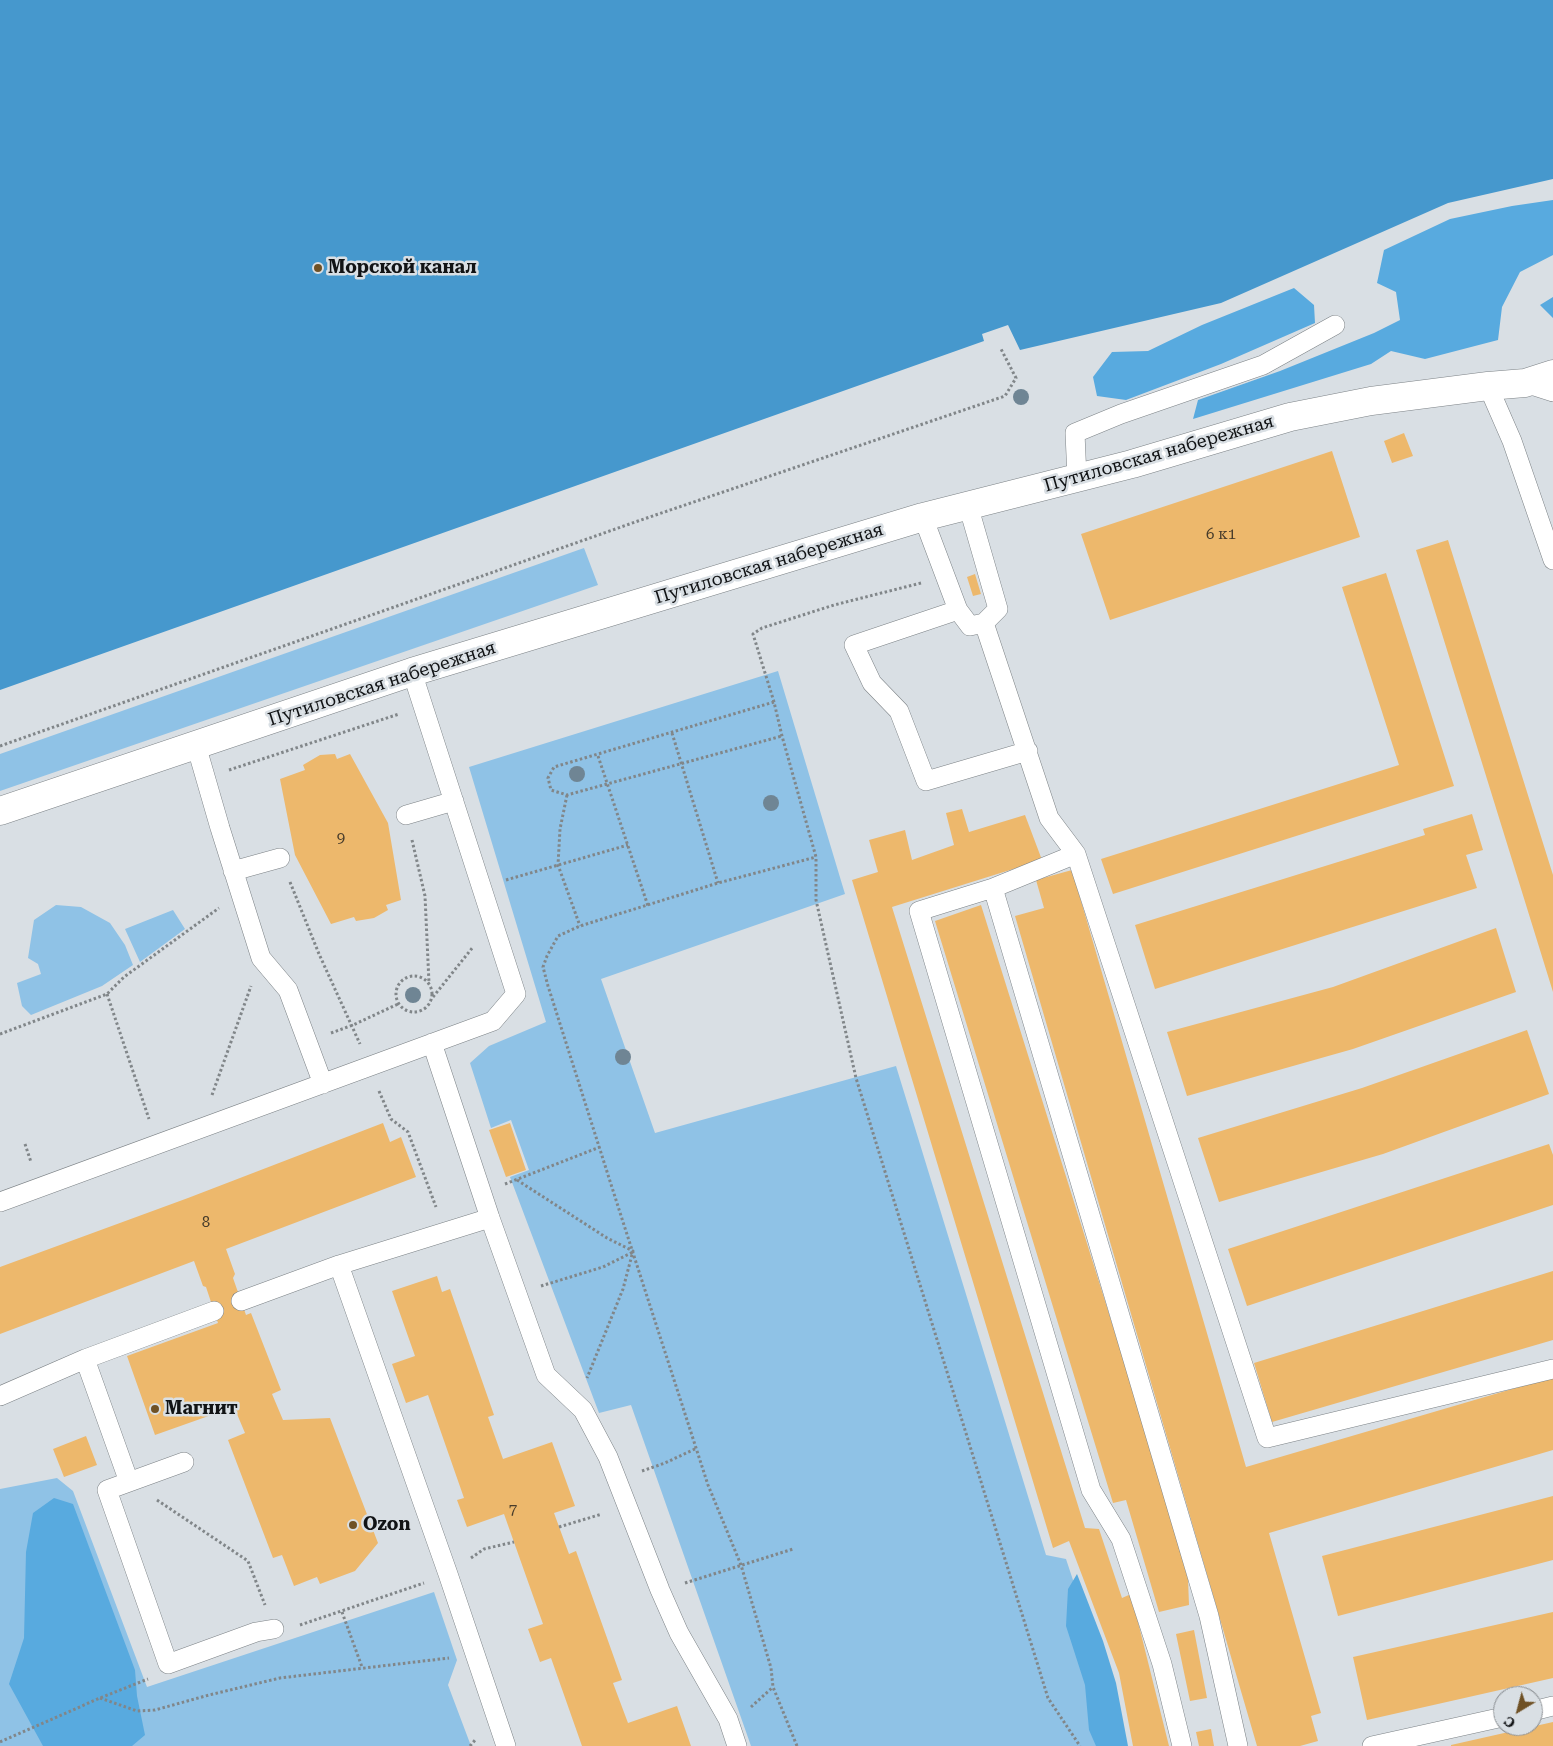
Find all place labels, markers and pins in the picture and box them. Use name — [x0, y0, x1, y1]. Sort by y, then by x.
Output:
place label: Морской канал — [328, 257, 477, 279]
marker: Морской канал — [312, 262, 324, 274]
place label: Магнит — [165, 1398, 238, 1420]
marker: Магнит — [149, 1403, 161, 1415]
place label: Ozon — [363, 1514, 411, 1536]
marker: Ozon — [347, 1519, 359, 1531]

